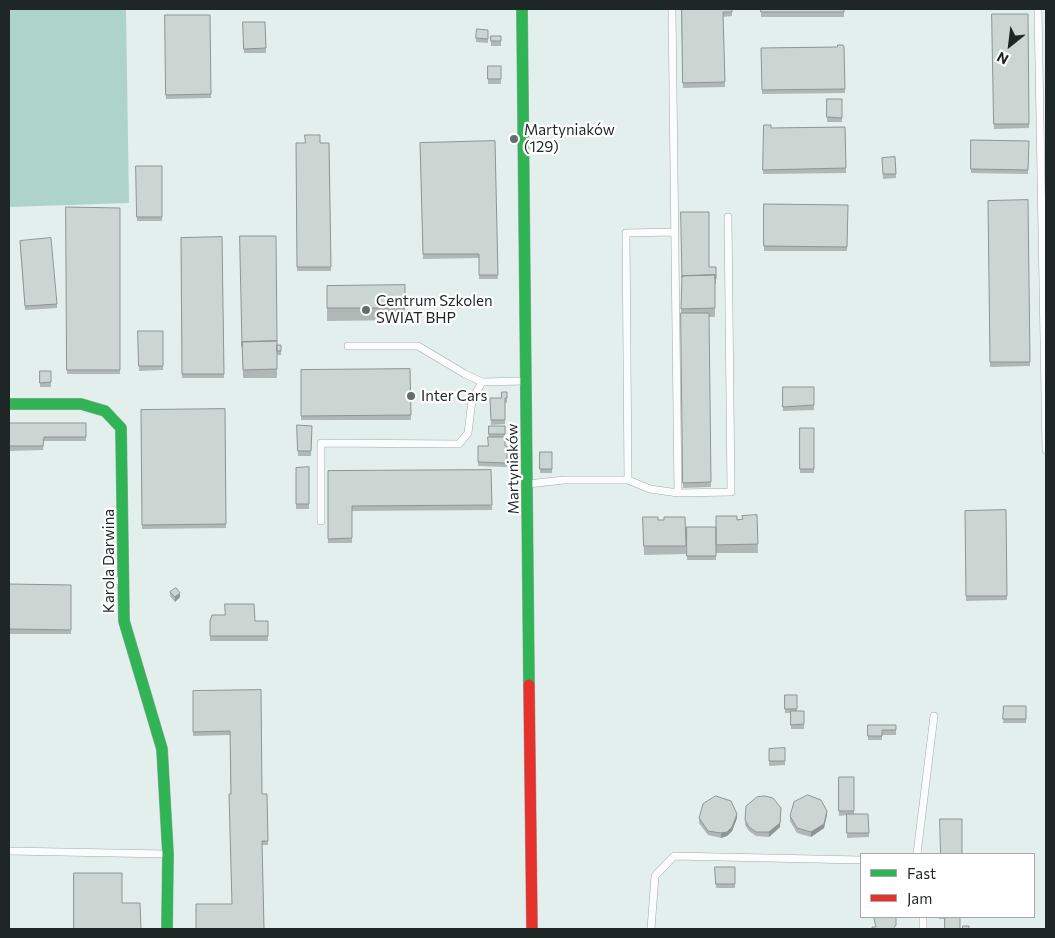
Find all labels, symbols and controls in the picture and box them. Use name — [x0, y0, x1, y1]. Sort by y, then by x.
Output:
north arrow — [985, 20, 1035, 70]
text: N — [994, 49, 1011, 69]
place label: Martyniaków (129) — [524, 121, 615, 156]
marker: Martyniaków (129) — [508, 133, 520, 145]
place label: Centrum Szkolen SWIAT BHP — [376, 292, 493, 327]
marker: Centrum Szkolen SWIAT BHP — [360, 304, 372, 316]
place label: Inter Cars — [421, 387, 487, 405]
marker: Inter Cars — [405, 390, 417, 402]
street label: Martyniaków — [503, 423, 523, 515]
street label: Karola Darwina — [100, 509, 118, 613]
legend — [860, 853, 1035, 918]
text: Fast — [907, 864, 936, 882]
text: Jam — [907, 889, 932, 907]

